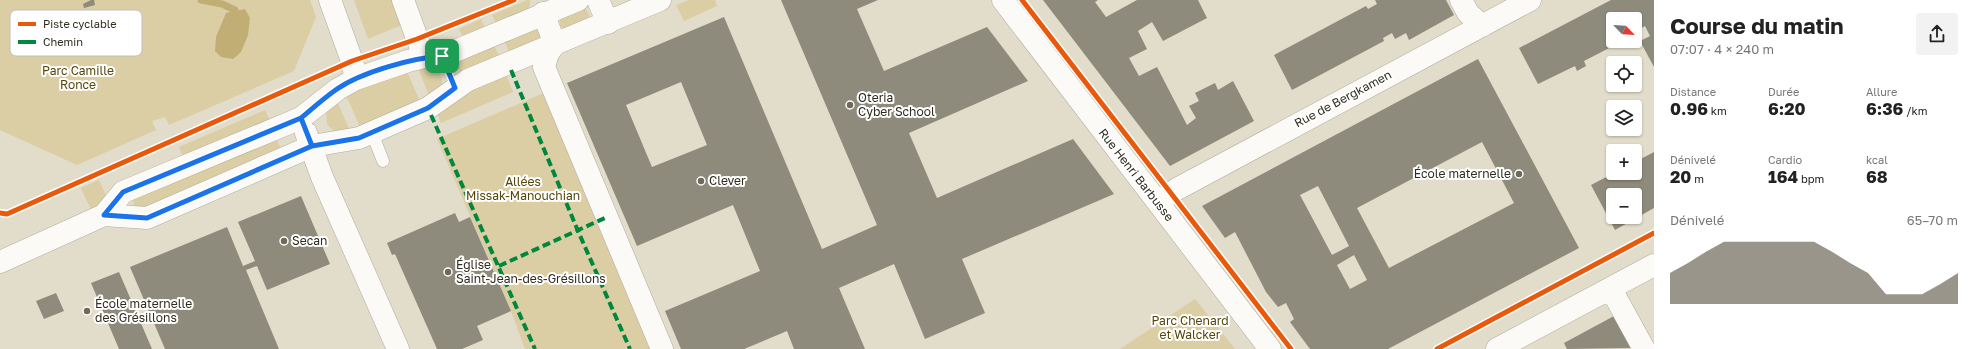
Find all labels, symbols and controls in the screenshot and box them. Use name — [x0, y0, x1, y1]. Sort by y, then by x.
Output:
legend — [10, 10, 142, 56]
north arrow — [1606, 12, 1642, 48]
map controls — [1606, 12, 1642, 224]
text: Course du matin — [1670, 12, 1844, 39]
button: share — [1916, 13, 1958, 55]
text: Piste cyclable — [43, 17, 117, 30]
text: Chemin — [43, 35, 83, 48]
pin — [425, 39, 459, 73]
text: 07:07 · 4 × 240 m — [1670, 41, 1774, 57]
icon: arrive — [431, 45, 453, 67]
button: locate — [1606, 56, 1642, 92]
park label: Parc Camille Ronce — [42, 63, 114, 92]
street label: Rue de Bergkamen — [1292, 67, 1394, 130]
text: Distance — [1670, 85, 1716, 98]
text: Durée — [1768, 85, 1799, 98]
text: Allure — [1866, 85, 1897, 98]
place label: Oteria Cyber School — [858, 90, 935, 119]
text: 0.96 — [1670, 98, 1708, 119]
text: 6:20 — [1768, 98, 1806, 119]
text: 6:36 — [1866, 98, 1903, 119]
marker: Oteria Cyber School — [845, 100, 855, 110]
button: layers — [1606, 100, 1642, 136]
text: km — [1708, 104, 1727, 117]
text: /km — [1903, 104, 1927, 117]
street label: Rue Henri Barbusse — [1096, 125, 1177, 224]
button: + — [1606, 144, 1642, 180]
text: Dénivelé — [1670, 153, 1716, 166]
text: Cardio — [1768, 153, 1802, 166]
text: kcal — [1866, 153, 1888, 166]
place label: École maternelle — [1414, 166, 1511, 181]
text: 20 — [1670, 166, 1691, 187]
text: 164 — [1768, 166, 1798, 187]
text: 68 — [1866, 166, 1888, 187]
marker: École maternelle — [1514, 169, 1524, 179]
text: m — [1691, 172, 1704, 185]
text: bpm — [1798, 172, 1824, 185]
place label: Clever — [709, 173, 746, 188]
park label: Allées Missak-Manouchian — [466, 174, 580, 203]
marker: Clever — [696, 176, 706, 186]
button: − — [1606, 188, 1642, 224]
text: Dénivelé — [1670, 212, 1724, 228]
text: 65–70 m — [1907, 212, 1958, 228]
place label: Secan — [292, 233, 327, 248]
marker: Secan — [279, 236, 289, 246]
place label: Église Saint-Jean-des-Grésillons — [456, 257, 606, 286]
marker: Église Saint-Jean-des-Grésillons — [443, 267, 453, 277]
place label: École maternelle des Grésillons — [95, 296, 192, 325]
marker: École maternelle des Grésillons — [82, 306, 92, 316]
park label: Parc Chenard et Walcker — [1151, 313, 1229, 342]

